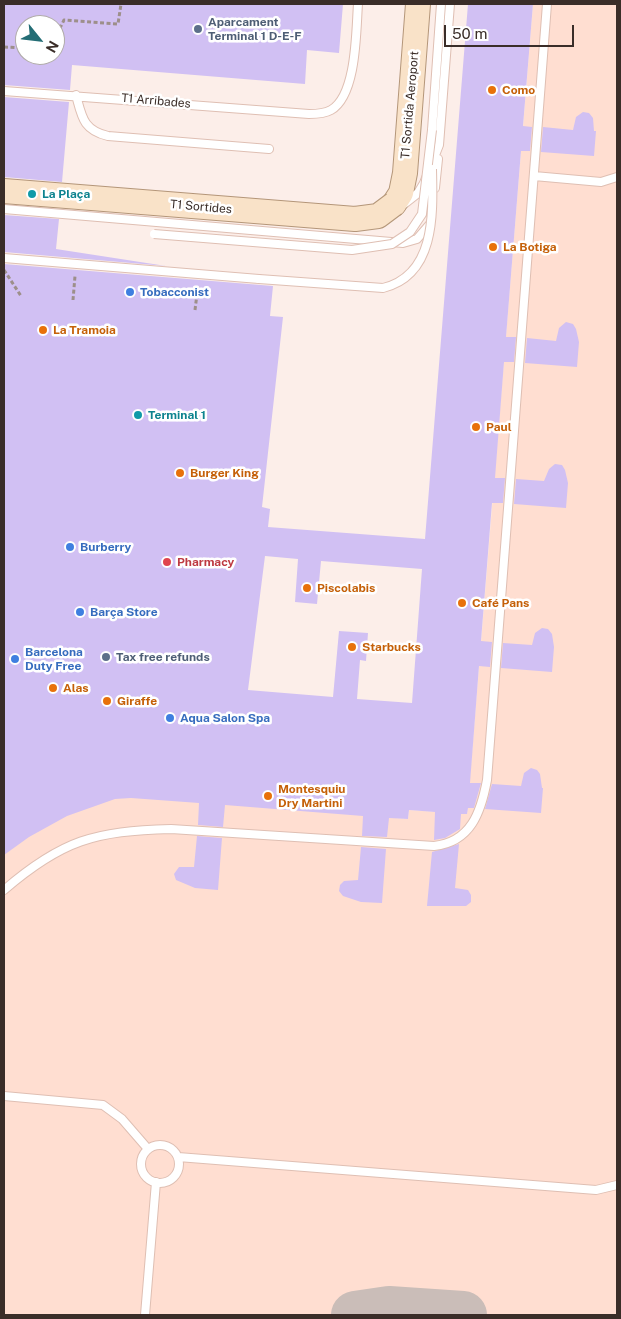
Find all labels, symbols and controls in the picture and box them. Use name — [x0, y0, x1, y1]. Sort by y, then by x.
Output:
north arrow — [15, 15, 65, 65]
place label: Aparcament Terminal 1 D-E-F — [208, 15, 302, 43]
scale bar — [446, 15, 576, 47]
marker: Aparcament Terminal 1 D-E-F — [192, 23, 204, 35]
text: 50 m — [452, 25, 487, 42]
text: N — [43, 38, 62, 55]
street label: T1 Sortida Aeroport — [398, 50, 422, 160]
place label: Como — [502, 83, 535, 97]
marker: Como — [486, 84, 498, 96]
street label: T1 Arribades — [121, 91, 191, 111]
place label: La Plaça — [42, 187, 90, 201]
marker: La Plaça — [26, 188, 38, 200]
street label: T1 Sortides — [170, 197, 232, 217]
place label: La Botiga — [503, 240, 557, 254]
marker: La Botiga — [487, 241, 499, 253]
place label: Tobacconist — [140, 285, 209, 299]
marker: Tobacconist — [124, 286, 136, 298]
place label: La Tramoia — [53, 323, 116, 337]
marker: La Tramoia — [37, 324, 49, 336]
place label: Terminal 1 — [148, 408, 206, 422]
marker: Terminal 1 — [132, 409, 144, 421]
place label: Paul — [486, 420, 512, 434]
marker: Paul — [470, 421, 482, 433]
place label: Burger King — [190, 466, 259, 480]
marker: Burger King — [174, 467, 186, 479]
place label: Burberry — [80, 540, 131, 554]
marker: Burberry — [64, 541, 76, 553]
place label: Pharmacy — [177, 555, 234, 569]
marker: Pharmacy — [161, 556, 173, 568]
place label: Piscolabis — [317, 581, 375, 595]
marker: Piscolabis — [301, 582, 313, 594]
place label: Café Pans — [472, 596, 529, 610]
marker: Café Pans — [456, 597, 468, 609]
place label: Barça Store — [90, 605, 158, 619]
marker: Barça Store — [74, 606, 86, 618]
place label: Starbucks — [362, 640, 421, 654]
marker: Starbucks — [346, 641, 358, 653]
place label: Barcelona Duty Free — [25, 645, 83, 673]
place label: Tax free refunds — [116, 650, 210, 664]
marker: Tax free refunds — [100, 651, 112, 663]
marker: Barcelona Duty Free — [9, 653, 21, 665]
place label: Alas — [63, 681, 89, 695]
marker: Alas — [47, 682, 59, 694]
place label: Giraffe — [117, 694, 157, 708]
marker: Giraffe — [101, 695, 113, 707]
place label: Aqua Salon Spa — [180, 711, 270, 725]
marker: Aqua Salon Spa — [164, 712, 176, 724]
place label: Montesquiu Dry Martini — [278, 782, 345, 810]
marker: Montesquiu Dry Martini — [262, 790, 274, 802]

